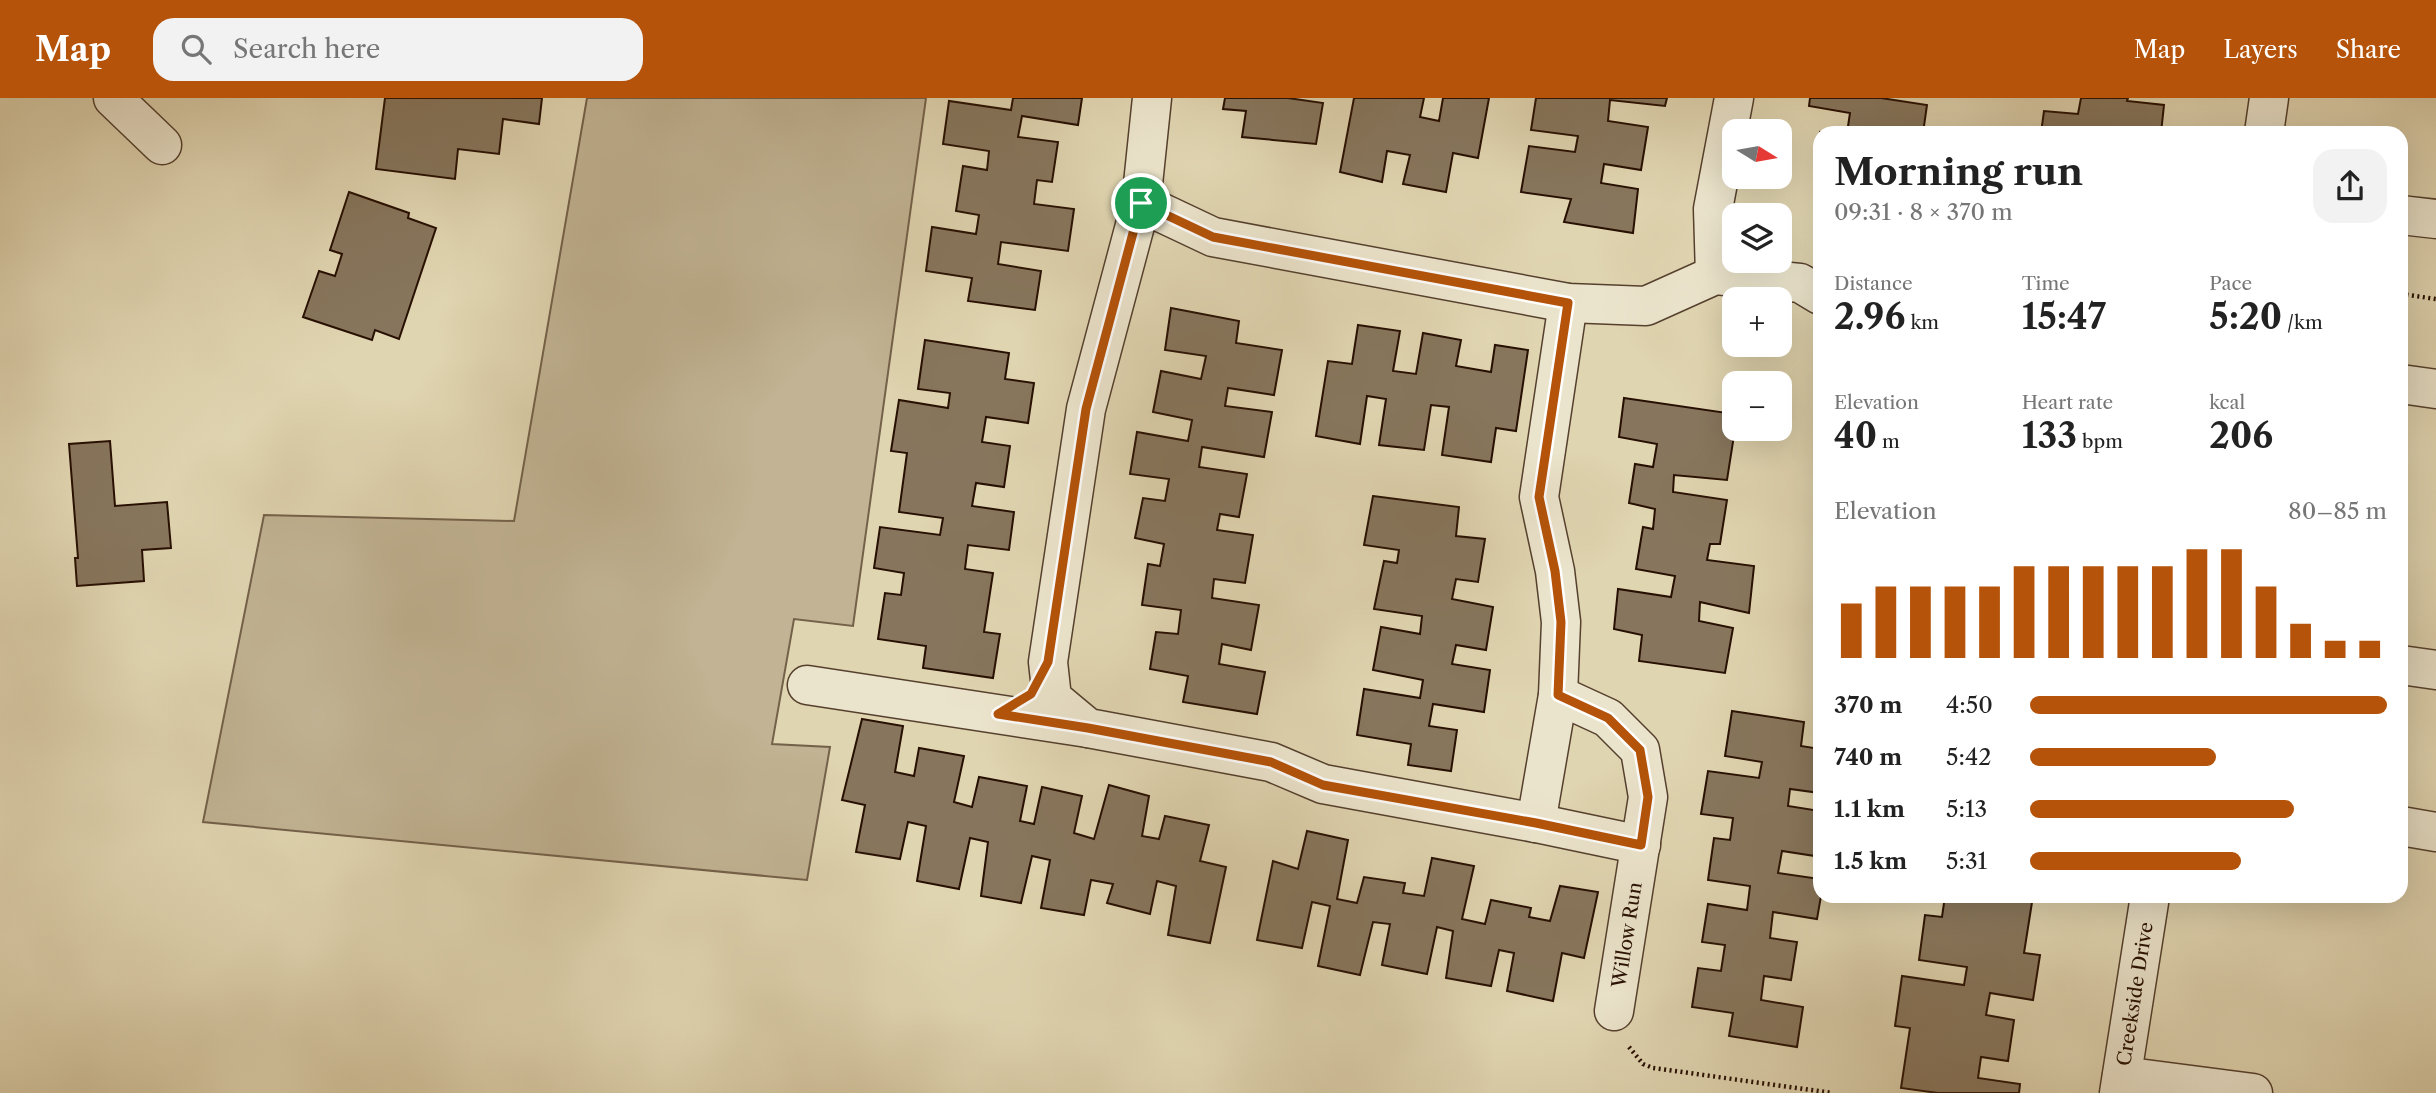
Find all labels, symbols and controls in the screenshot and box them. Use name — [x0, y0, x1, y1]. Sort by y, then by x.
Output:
search box — [153, 18, 643, 81]
text: Map — [35, 29, 111, 70]
icon: search — [177, 30, 215, 68]
text: Search here — [233, 33, 380, 65]
text: Map — [2134, 35, 2185, 64]
text: Layers — [2223, 35, 2298, 64]
text: Share — [2336, 35, 2401, 64]
north arrow — [1722, 119, 1792, 189]
map controls — [1722, 119, 1792, 441]
text: Morning run — [1834, 148, 2083, 195]
button: share — [2313, 149, 2387, 223]
pin — [1111, 173, 1171, 233]
icon: arrive — [1122, 184, 1160, 222]
text: 09:31 · 8 × 370 m — [1834, 198, 2013, 226]
button: layers — [1722, 203, 1792, 273]
text: Distance — [1834, 272, 1913, 295]
text: Time — [2022, 272, 2070, 295]
text: Pace — [2209, 272, 2252, 295]
button: + — [1722, 287, 1792, 357]
text: 2.96 — [1834, 295, 1905, 338]
text: 15:47 — [2022, 295, 2106, 338]
text: 5:20 — [2209, 295, 2282, 338]
text: km — [1905, 311, 1939, 334]
text: /km — [2282, 311, 2323, 334]
button: − — [1722, 371, 1792, 441]
text: Elevation — [1834, 391, 1919, 414]
text: Heart rate — [2022, 391, 2113, 414]
text: kcal — [2209, 391, 2245, 414]
text: 40 — [1834, 414, 1877, 457]
text: 133 — [2022, 414, 2077, 457]
text: 206 — [2209, 414, 2273, 457]
text: m — [1877, 430, 1900, 453]
text: bpm — [2077, 430, 2123, 453]
text: Elevation — [1834, 497, 1937, 525]
text: 80–85 m — [2288, 497, 2387, 525]
text: 370 m — [1834, 691, 1902, 719]
text: 4:50 — [1946, 691, 1993, 719]
text: 740 m — [1834, 743, 1902, 771]
text: 5:42 — [1946, 743, 1991, 771]
text: 1.1 km — [1834, 795, 1905, 823]
text: 5:13 — [1946, 795, 1987, 823]
text: 1.5 km — [1834, 847, 1907, 875]
text: 5:31 — [1946, 847, 1987, 875]
street label: Willow Run — [1607, 880, 1647, 990]
street label: Creekside Drive — [2112, 920, 2158, 1068]

